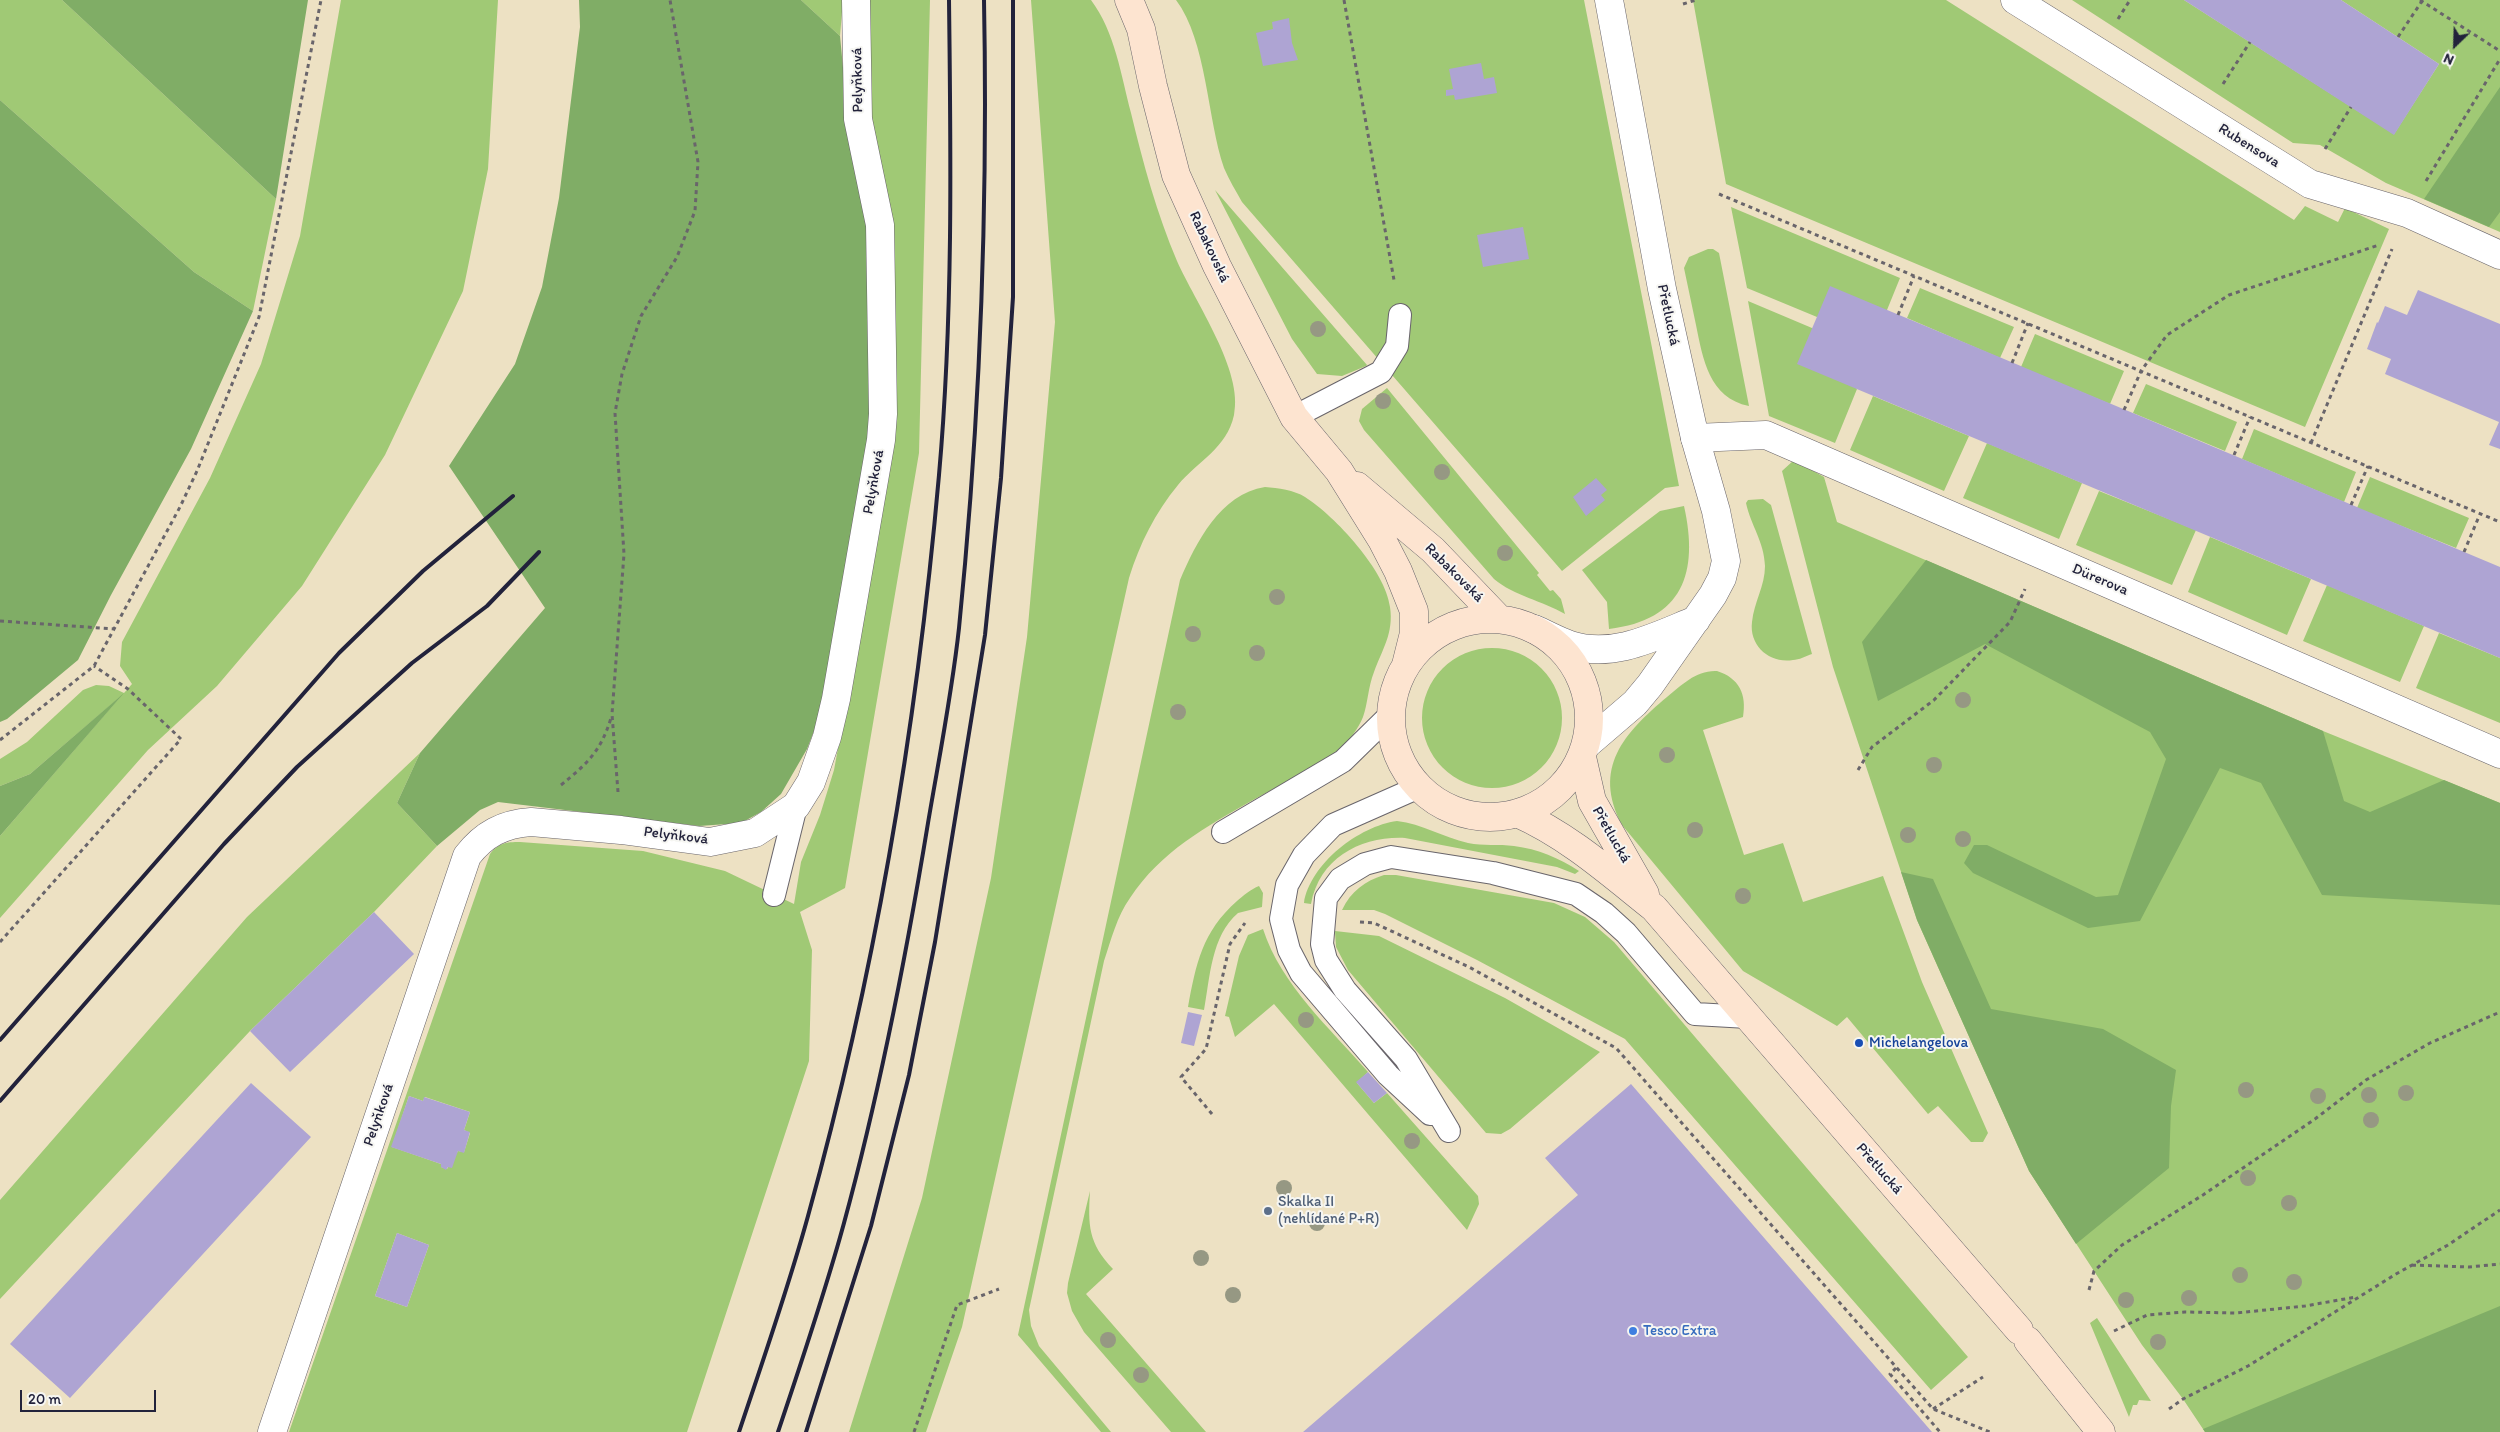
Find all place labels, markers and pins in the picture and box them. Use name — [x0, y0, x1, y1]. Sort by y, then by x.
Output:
place label: Michelangelova — [1869, 1034, 1968, 1052]
marker: Michelangelova — [1853, 1037, 1865, 1049]
place label: Skalka II (nehlídané P+R) — [1278, 1193, 1379, 1228]
marker: Skalka II (nehlídané P+R) — [1262, 1205, 1274, 1217]
place label: Tesco Extra — [1643, 1322, 1716, 1340]
marker: Tesco Extra — [1627, 1325, 1639, 1337]

